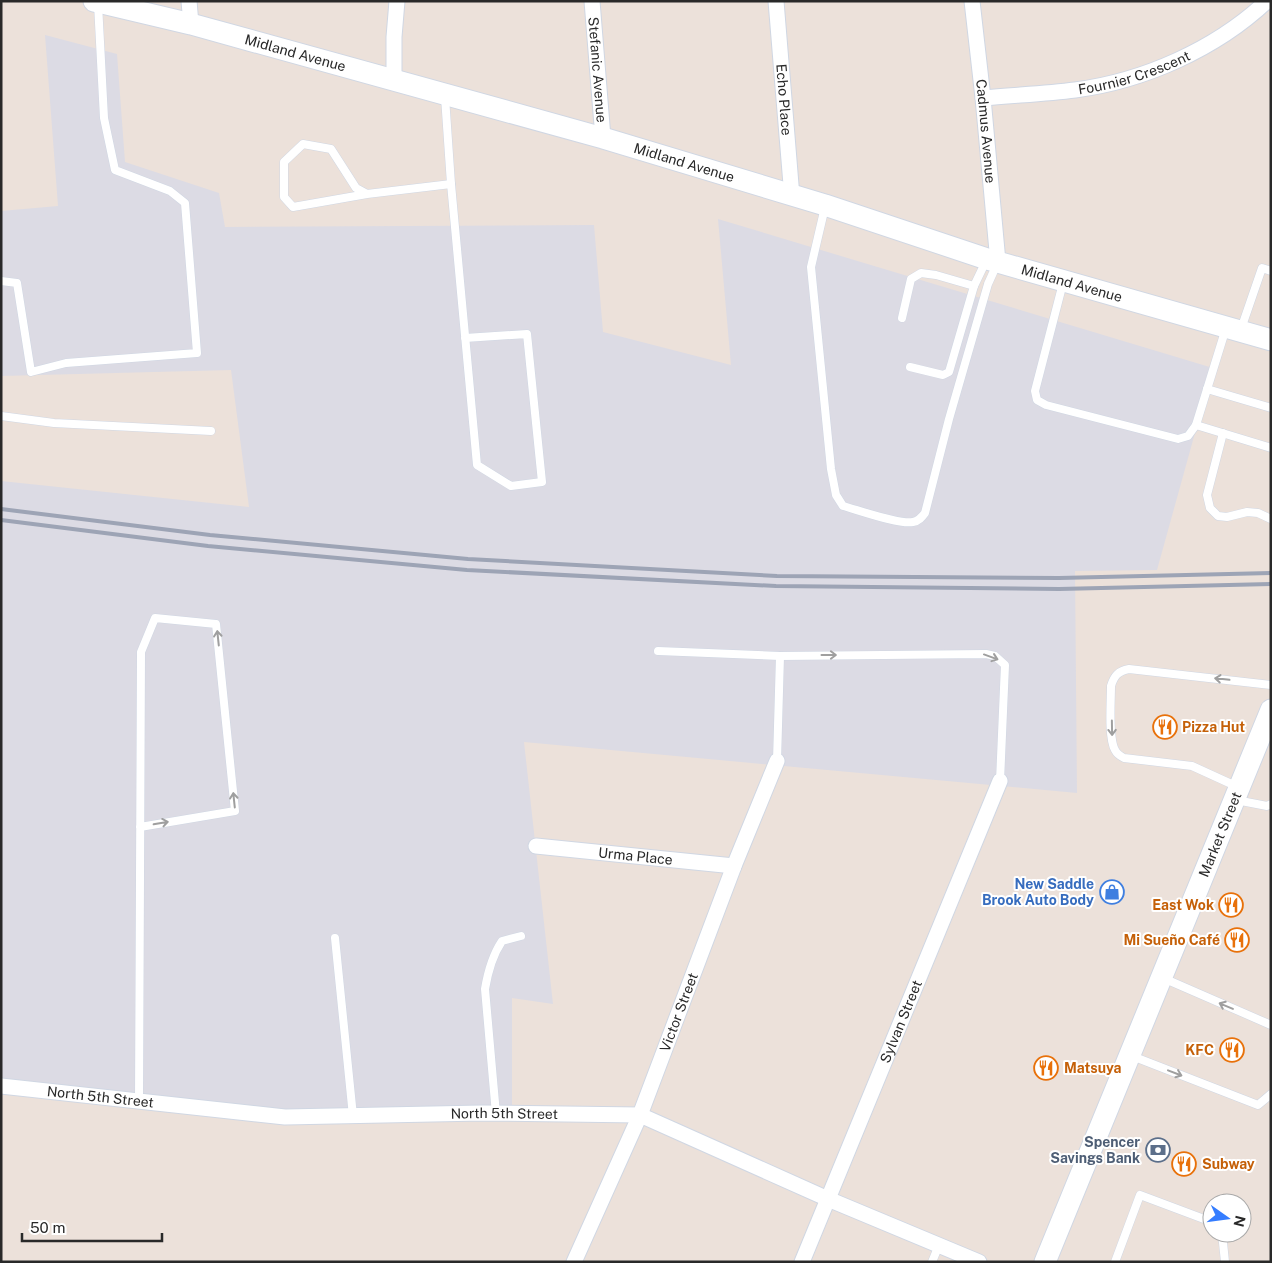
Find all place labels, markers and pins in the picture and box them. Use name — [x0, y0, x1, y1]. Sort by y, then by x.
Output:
restaurant icon: Pizza Hut — [1152, 714, 1178, 740]
place label: Pizza Hut — [1182, 719, 1245, 735]
place label: New Saddle Brook Auto Body — [982, 876, 1094, 908]
shop icon: New Saddle Brook Auto Body — [1099, 879, 1125, 905]
restaurant icon: East Wok — [1218, 892, 1244, 918]
place label: East Wok — [1152, 897, 1214, 913]
restaurant icon: Mi Sueño Café — [1224, 927, 1250, 953]
place label: Mi Sueño Café — [1123, 932, 1220, 948]
restaurant icon: KFC — [1219, 1037, 1245, 1063]
place label: KFC — [1185, 1042, 1214, 1058]
restaurant icon: Matsuya — [1033, 1055, 1059, 1081]
place label: Matsuya — [1064, 1060, 1122, 1076]
place label: Spencer Savings Bank — [1050, 1134, 1140, 1166]
bank icon: Spencer Savings Bank — [1145, 1137, 1171, 1163]
restaurant icon: Subway — [1171, 1151, 1197, 1177]
place label: Subway — [1202, 1156, 1255, 1172]

